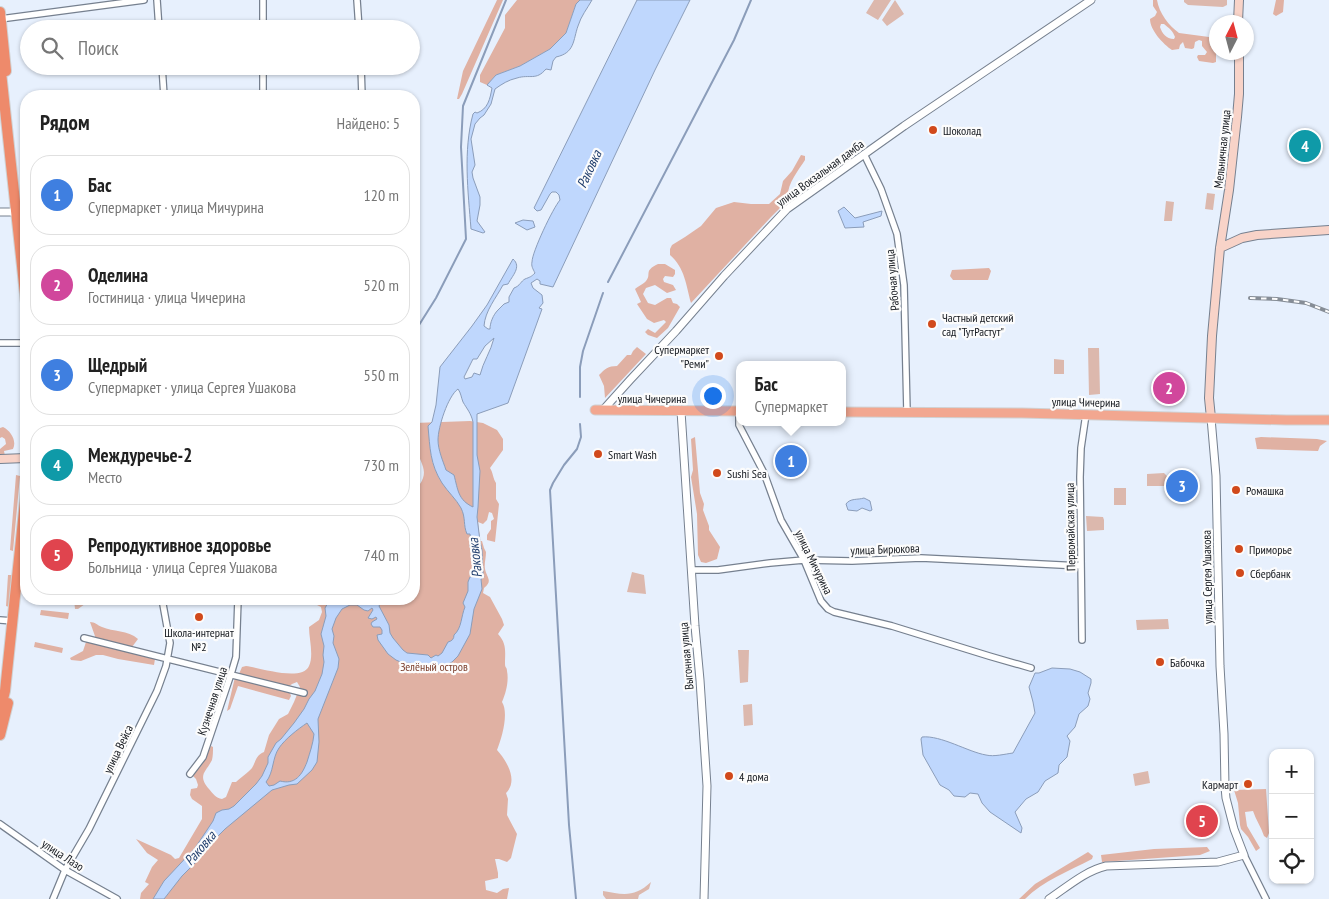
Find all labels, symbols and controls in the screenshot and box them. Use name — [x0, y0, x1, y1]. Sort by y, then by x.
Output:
north arrow — [1209, 15, 1254, 60]
search box — [20, 20, 420, 75]
icon: search — [38, 34, 66, 62]
text: Поиск — [78, 36, 119, 60]
text: Рядом — [40, 109, 90, 136]
street label: Мельничная улица — [1210, 109, 1234, 189]
text: Найдено: 5 — [337, 113, 400, 133]
place label: Шоколад — [943, 123, 982, 138]
marker: Шоколад — [927, 124, 939, 136]
pin: 4 — [1289, 127, 1321, 165]
street label: улица Вокзальная дамба — [773, 136, 867, 210]
water label: Раковка — [572, 146, 606, 191]
text: Бас — [88, 173, 112, 197]
text: 1 — [53, 185, 61, 205]
text: 120 m — [364, 185, 399, 205]
text: Супермаркет · улица Мичурина — [88, 197, 264, 217]
street label: Рабочая улица — [882, 248, 902, 311]
text: Оделина — [88, 263, 148, 287]
text: 2 — [53, 275, 61, 295]
text: 520 m — [364, 275, 399, 295]
text: Гостиница · улица Чичерина — [88, 287, 246, 307]
place label: Частный детский сад "ТутРастут" — [942, 310, 1014, 339]
marker: Частный детский сад "ТутРастут" — [926, 318, 938, 330]
place label: Супермаркет "Реми" — [654, 342, 709, 371]
marker: Супермаркет "Реми" — [713, 350, 725, 362]
text: Щедрый — [88, 353, 147, 377]
popup — [736, 361, 846, 426]
text: 3 — [53, 365, 61, 385]
text: 550 m — [364, 365, 399, 385]
pin: 2 — [1153, 369, 1185, 407]
text: Бас — [754, 372, 778, 396]
text: Супермаркет · улица Сергея Ушакова — [88, 377, 296, 397]
your location — [700, 383, 726, 409]
street label: улица Чичерина — [618, 391, 686, 406]
street label: улица Чичерина — [1052, 394, 1121, 410]
text: Супермаркет — [754, 396, 828, 416]
pin: 1 — [775, 442, 807, 480]
text: Междуречье-2 — [88, 443, 192, 467]
place label: Smart Wash — [608, 447, 657, 462]
marker: Smart Wash — [592, 448, 604, 460]
text: 4 — [53, 455, 61, 475]
text: 730 m — [364, 455, 399, 475]
place label: Sushi Sea — [727, 466, 767, 481]
text: Место — [88, 467, 122, 487]
marker: Sushi Sea — [711, 467, 723, 479]
pin: 3 — [1166, 467, 1198, 505]
street label: Первомайская улица — [1062, 483, 1078, 571]
place label: Ромашка — [1246, 483, 1284, 498]
marker: Ромашка — [1230, 484, 1242, 496]
street label: улица Мичурина — [792, 527, 836, 597]
street label: улица Сергея Ушакова — [1199, 530, 1215, 624]
text: Репродуктивное здоровье — [88, 533, 271, 557]
water label: Раковка — [464, 536, 486, 579]
street label: улица Бирюкова — [850, 540, 920, 558]
place label: Приморье — [1249, 542, 1292, 557]
marker: Приморье — [1233, 543, 1245, 555]
text: 5 — [53, 545, 61, 565]
text: 740 m — [364, 545, 399, 565]
text: Больница · улица Сергея Ушакова — [88, 557, 277, 577]
place label: Сбербанк — [1250, 566, 1291, 581]
marker: Сбербанк — [1234, 567, 1246, 579]
marker: Школа-интернат №2 — [193, 611, 205, 623]
street label: Выгонная улица — [676, 621, 696, 690]
place label: Школа-интернат №2 — [164, 625, 234, 654]
place label: Бабочка — [1170, 655, 1205, 670]
marker: Бабочка — [1154, 656, 1166, 668]
park label: Зелёный остров — [400, 659, 468, 674]
street label: Кузнечная улица — [194, 665, 230, 737]
street label: улица Вейса — [100, 722, 136, 776]
map controls — [1269, 749, 1314, 884]
button: + — [1269, 749, 1314, 794]
place label: 4 дома — [739, 769, 769, 784]
marker: 4 дома — [723, 770, 735, 782]
place label: Кармарт — [1202, 777, 1238, 792]
marker: Кармарт — [1242, 778, 1254, 790]
button: − — [1269, 794, 1314, 839]
pin: 5 — [1186, 802, 1218, 840]
water label: Раковка — [180, 826, 221, 869]
street label: улица Лазо — [39, 836, 87, 874]
button: locate — [1269, 839, 1314, 884]

